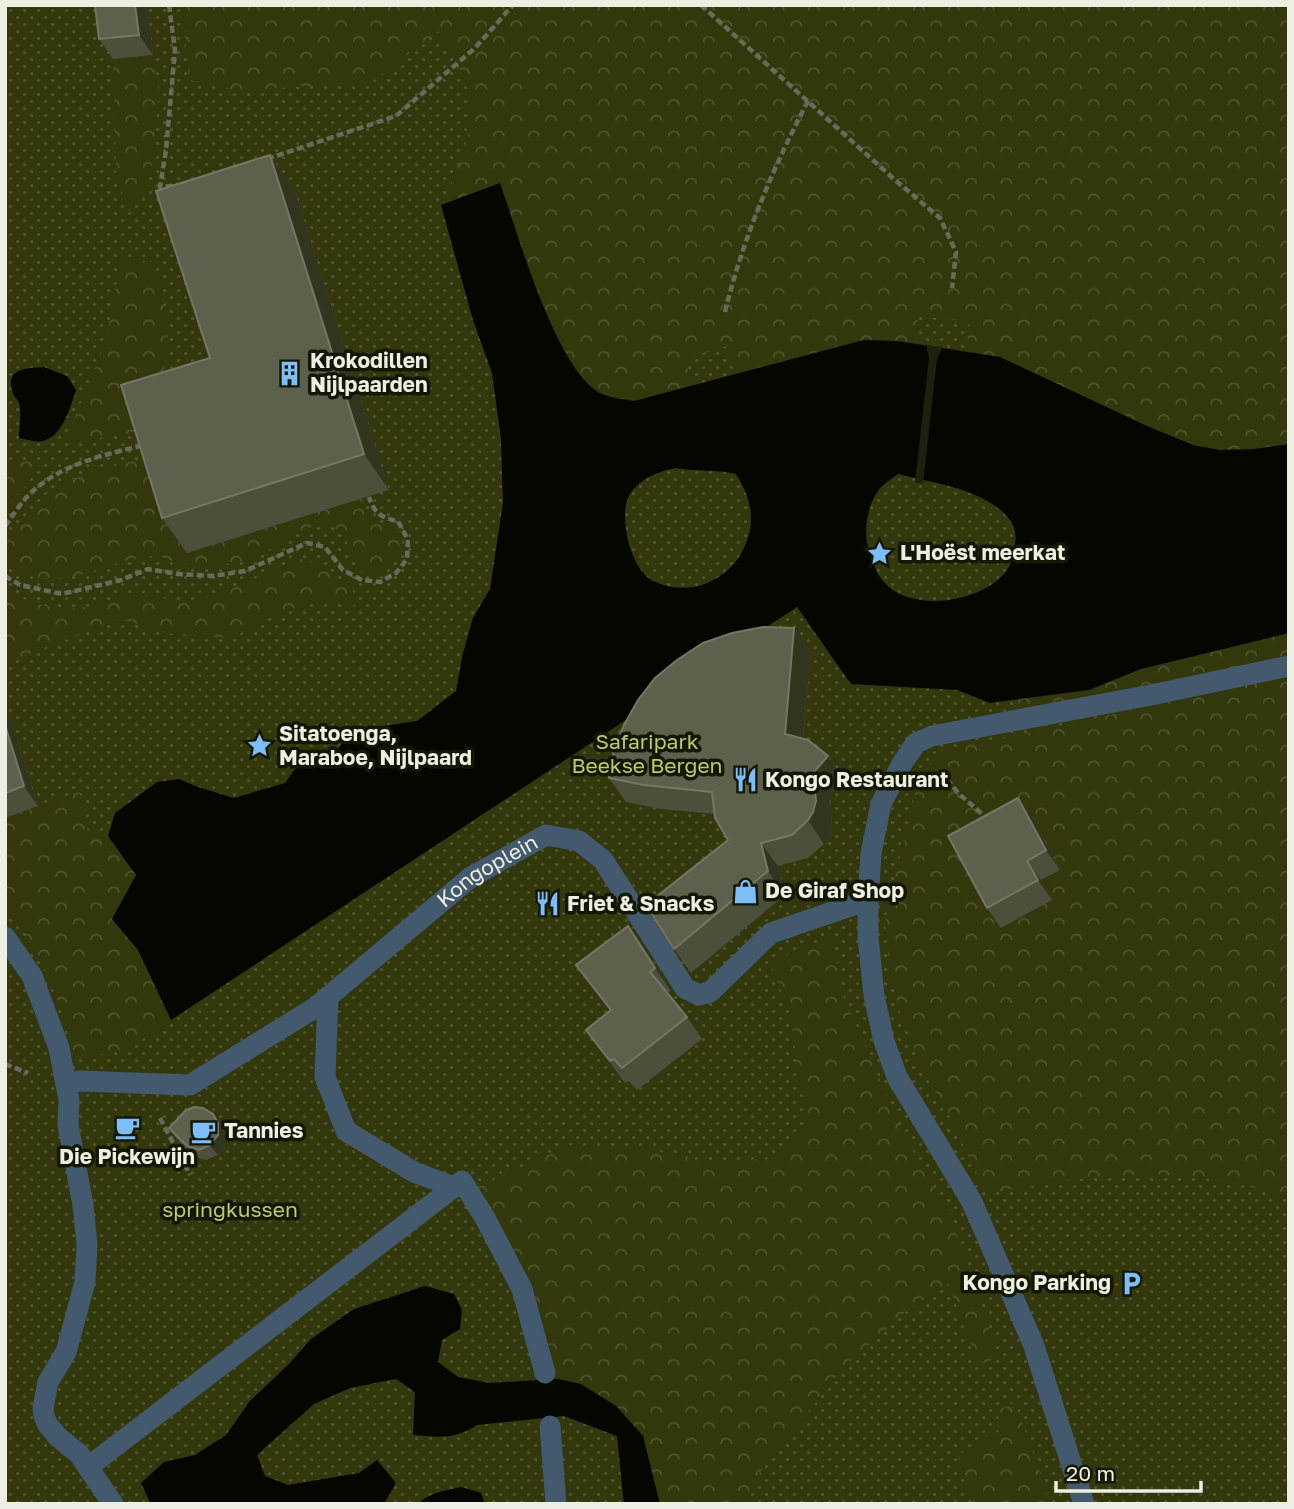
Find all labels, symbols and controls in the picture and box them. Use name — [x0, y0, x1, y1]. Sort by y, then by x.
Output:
place label: Krokodillen Nijlpaarden — [310, 347, 428, 397]
building icon: Krokodillen Nijlpaarden — [276, 359, 304, 387]
place icon: L'Hoëst meerkat — [866, 539, 894, 567]
place label: L'Hoëst meerkat — [900, 539, 1065, 565]
place label: Sitatoenga, Maraboe, Nijlpaard — [279, 720, 472, 770]
park label: Safaripark Beekse Bergen — [571, 728, 723, 778]
place icon: Sitatoenga, Maraboe, Nijlpaard — [245, 732, 273, 760]
restaurant icon: Kongo Restaurant — [731, 766, 759, 794]
place label: Kongo Restaurant — [765, 766, 948, 792]
street label: Kongoplein — [431, 828, 542, 912]
shop icon: De Giraf Shop — [731, 877, 759, 905]
place label: De Giraf Shop — [765, 877, 904, 903]
restaurant icon: Friet & Snacks — [533, 890, 561, 918]
place label: Friet & Snacks — [567, 890, 715, 916]
cafe icon: Die Pickewijn — [113, 1114, 141, 1142]
cafe icon: Tannies — [190, 1117, 218, 1145]
place label: Tannies — [224, 1117, 304, 1143]
place label: Die Pickewijn — [59, 1143, 195, 1169]
park label: springkussen — [162, 1196, 298, 1222]
place label: Kongo Parking — [962, 1269, 1111, 1295]
parking icon: Kongo Parking — [1117, 1269, 1145, 1297]
scale bar — [1056, 1450, 1201, 1494]
text: 20 m — [1066, 1460, 1115, 1486]

